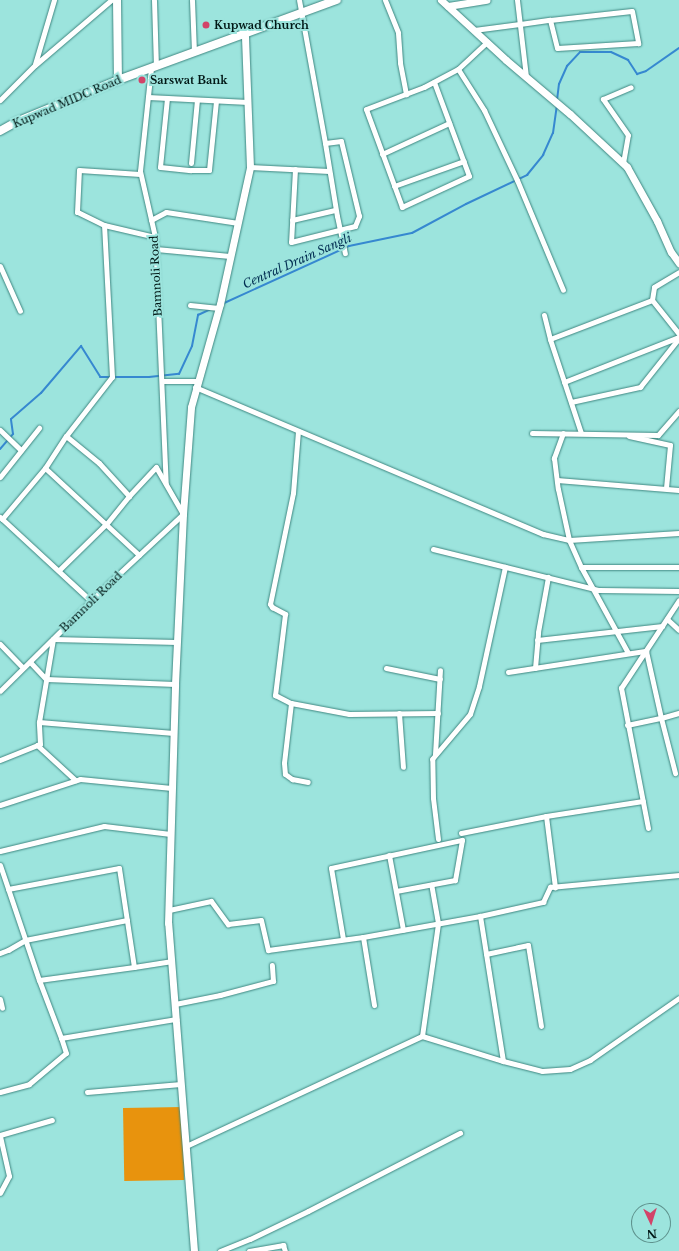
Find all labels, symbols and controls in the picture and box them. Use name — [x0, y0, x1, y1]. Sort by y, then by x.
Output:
place label: Kupwad Church — [214, 18, 309, 32]
marker: Kupwad Church — [201, 20, 211, 30]
street label: Kupwad MIDC Road — [11, 73, 123, 131]
place label: Sarswat Bank — [150, 73, 228, 87]
marker: Sarswat Bank — [137, 75, 147, 85]
water label: Central Drain Sangli — [240, 230, 354, 292]
street label: Bamnoli Road — [147, 235, 165, 317]
street label: Bamnoli Road — [57, 569, 125, 635]
north arrow — [631, 1203, 671, 1243]
text: N — [646, 1227, 657, 1241]

